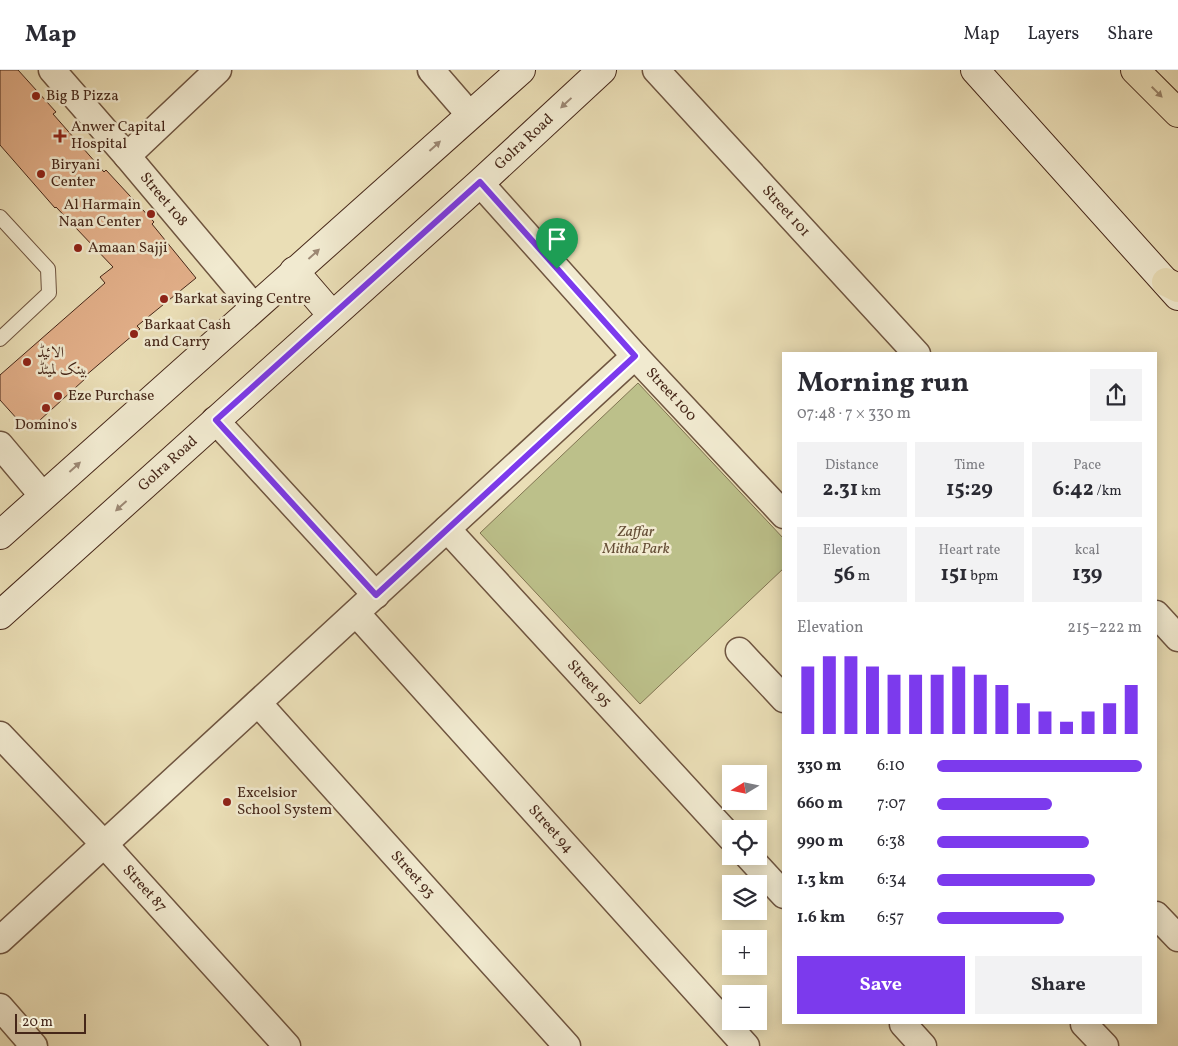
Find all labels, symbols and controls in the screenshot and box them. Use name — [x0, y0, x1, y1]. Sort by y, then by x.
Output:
text: Map — [25, 18, 76, 52]
text: Map — [963, 22, 999, 47]
text: Layers — [1027, 22, 1079, 47]
text: Share — [1107, 22, 1153, 47]
one-way arrow — [1150, 85, 1162, 97]
place label: Big B Pizza — [46, 86, 119, 107]
marker: Big B Pizza — [30, 90, 42, 102]
one-way arrow — [560, 97, 572, 109]
street label: Golra Road — [490, 109, 558, 175]
place label: Anwer Capital Hospital — [71, 117, 165, 155]
marker: Anwer Capital Hospital — [53, 129, 67, 143]
one-way arrow — [428, 140, 441, 151]
place label: Biryani Center — [51, 155, 100, 193]
marker: Biryani Center — [35, 168, 47, 180]
street label: Street 108 — [135, 168, 193, 231]
street label: Street 101 — [757, 181, 815, 242]
place label: Al Harmain Naan Center — [59, 195, 141, 233]
marker: Al Harmain Naan Center — [145, 208, 157, 220]
pin — [536, 218, 578, 269]
icon: arrive — [543, 225, 571, 253]
place label: Amaan Sajji — [88, 238, 168, 259]
marker: Amaan Sajji — [72, 242, 84, 254]
one-way arrow — [307, 248, 319, 260]
place label: Barkat saving Centre — [174, 289, 311, 310]
marker: Barkat saving Centre — [158, 293, 170, 305]
place label: Barkaat Cash and Carry — [144, 315, 231, 353]
marker: Barkaat Cash and Carry — [128, 328, 140, 340]
place label: الائیڈ بینک لمیٹڈ — [37, 343, 88, 381]
marker: الائیڈ بینک لمیٹڈ — [21, 356, 33, 368]
street label: Street 100 — [641, 363, 701, 426]
text: Morning run — [797, 364, 969, 403]
button: share — [1090, 369, 1142, 421]
place label: Eze Purchase — [68, 386, 154, 407]
marker: Eze Purchase — [52, 390, 64, 402]
marker: Domino's — [40, 402, 52, 414]
text: 07:48 · 7 × 330 m — [797, 403, 911, 425]
place label: Domino's — [15, 415, 77, 436]
street label: Golra Road — [133, 431, 203, 496]
text: Distance — [825, 456, 879, 475]
text: Time — [954, 456, 985, 475]
text: Pace — [1073, 456, 1101, 475]
one-way arrow — [69, 461, 81, 473]
text: 2.31 — [823, 475, 858, 504]
text: 15:29 — [946, 475, 993, 504]
text: 6:42 — [1053, 475, 1094, 504]
text: km — [858, 482, 881, 501]
text: /km — [1094, 482, 1122, 501]
one-way arrow — [115, 500, 127, 512]
park label: Zaffar Mitha Park — [601, 522, 670, 560]
text: Elevation — [823, 541, 881, 560]
text: Heart rate — [939, 541, 1000, 560]
text: kcal — [1075, 541, 1100, 560]
text: 56 — [833, 560, 855, 589]
text: 151 — [941, 560, 968, 589]
text: 139 — [1072, 560, 1102, 589]
text: m — [855, 567, 870, 586]
text: bpm — [968, 567, 998, 586]
text: Elevation — [797, 617, 864, 639]
text: 215–222 m — [1067, 617, 1142, 639]
street label: Street 95 — [562, 655, 616, 712]
text: 330 m — [797, 755, 842, 777]
text: 6:10 — [877, 755, 905, 777]
north arrow — [722, 765, 768, 810]
map controls — [722, 765, 767, 1030]
place label: Excelsior School System — [237, 783, 332, 821]
text: 660 m — [797, 793, 843, 815]
text: 7:07 — [877, 793, 906, 815]
marker: Excelsior School System — [221, 796, 233, 808]
street label: Street 94 — [523, 800, 578, 858]
button: locate — [722, 820, 767, 865]
text: 990 m — [797, 831, 843, 853]
text: 6:38 — [877, 831, 905, 853]
street label: Street 93 — [386, 846, 440, 903]
street label: Street 87 — [118, 860, 172, 917]
text: 1.3 km — [797, 869, 844, 891]
text: 6:34 — [877, 869, 907, 891]
button: layers — [722, 875, 767, 920]
text: 1.6 km — [797, 907, 845, 929]
text: 6:57 — [877, 907, 904, 929]
button: + — [722, 930, 767, 975]
button: Save — [797, 956, 965, 1014]
button: Share — [975, 956, 1142, 1014]
button: − — [722, 985, 767, 1030]
scale bar — [15, 1011, 86, 1034]
text: 20 m — [22, 1013, 53, 1032]

